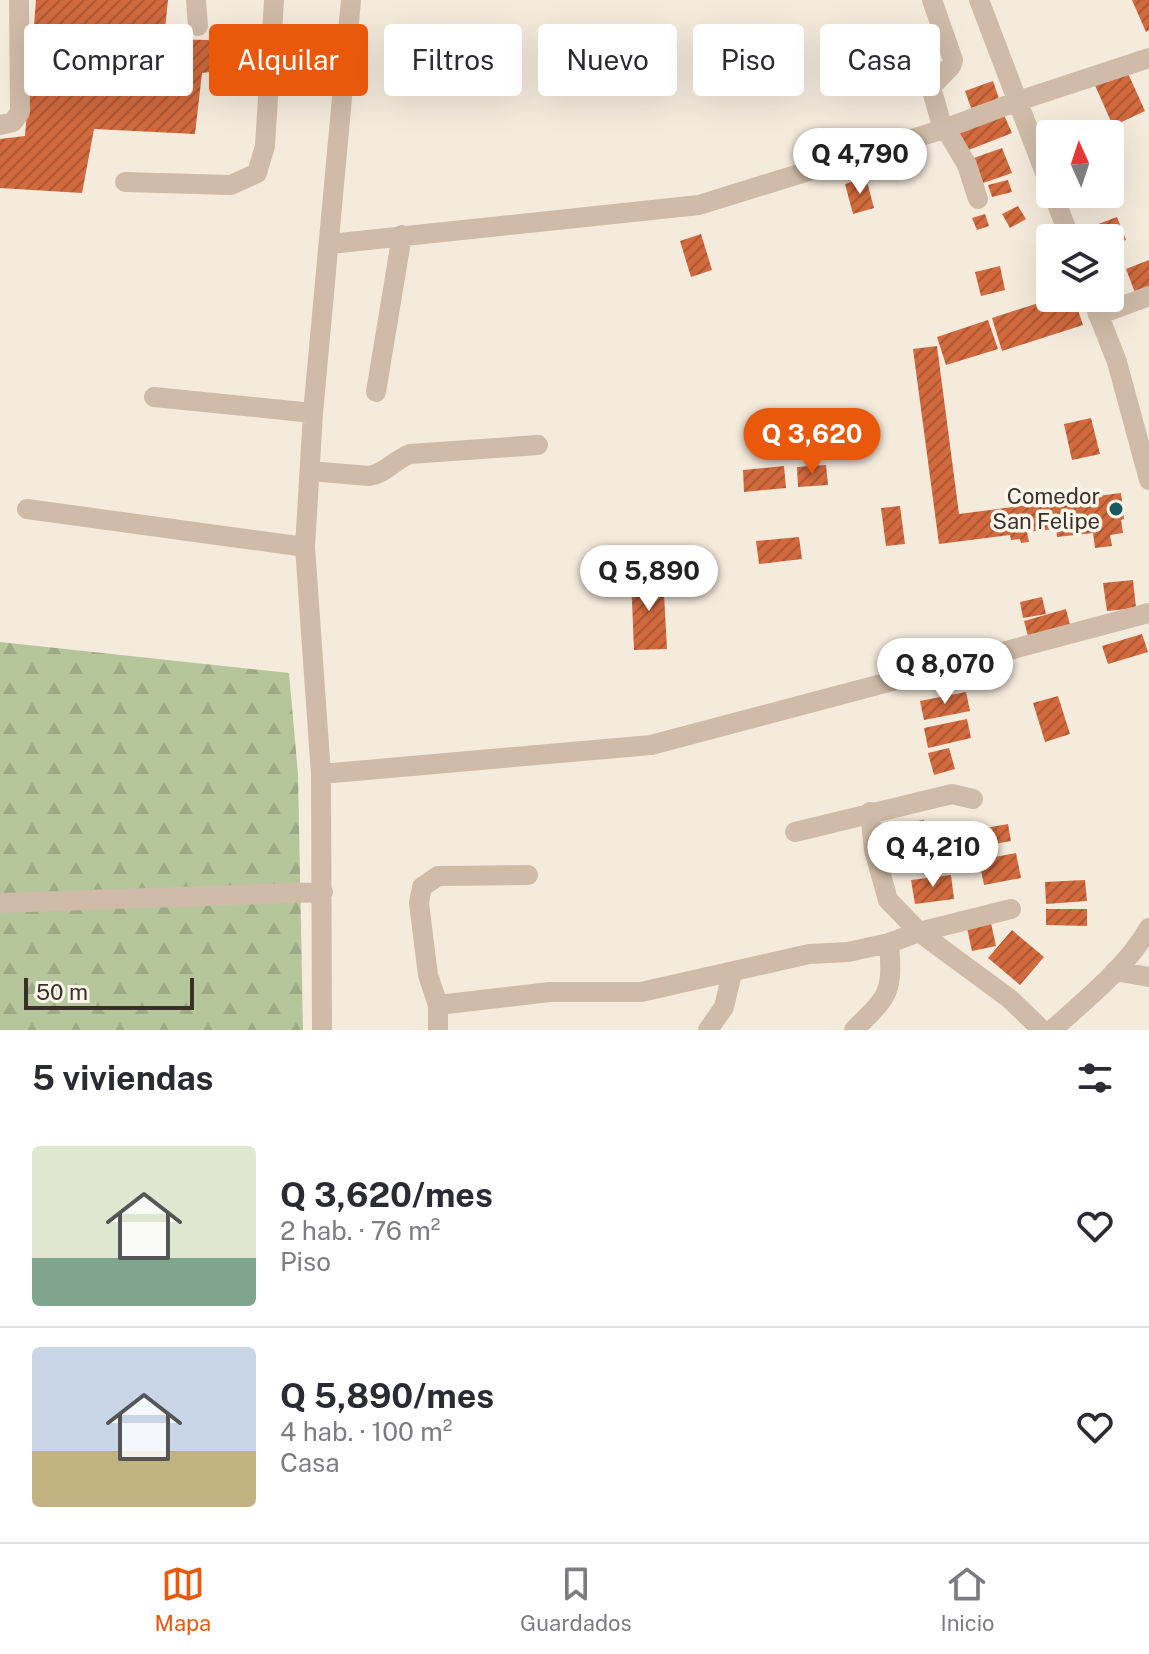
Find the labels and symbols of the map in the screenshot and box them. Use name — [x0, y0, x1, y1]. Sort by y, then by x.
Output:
north arrow — [1036, 120, 1124, 208]
pin: Q 4,790 — [786, 128, 934, 196]
pin: Q 3,620 — [738, 408, 886, 476]
place label: Comedor San Felipe — [992, 483, 1100, 534]
marker: Comedor San Felipe — [1107, 500, 1125, 518]
pin: Q 5,890 — [575, 545, 723, 613]
pin: Q 8,070 — [871, 638, 1019, 706]
pin: Q 4,210 — [859, 821, 1007, 889]
scale bar — [24, 974, 194, 1010]

